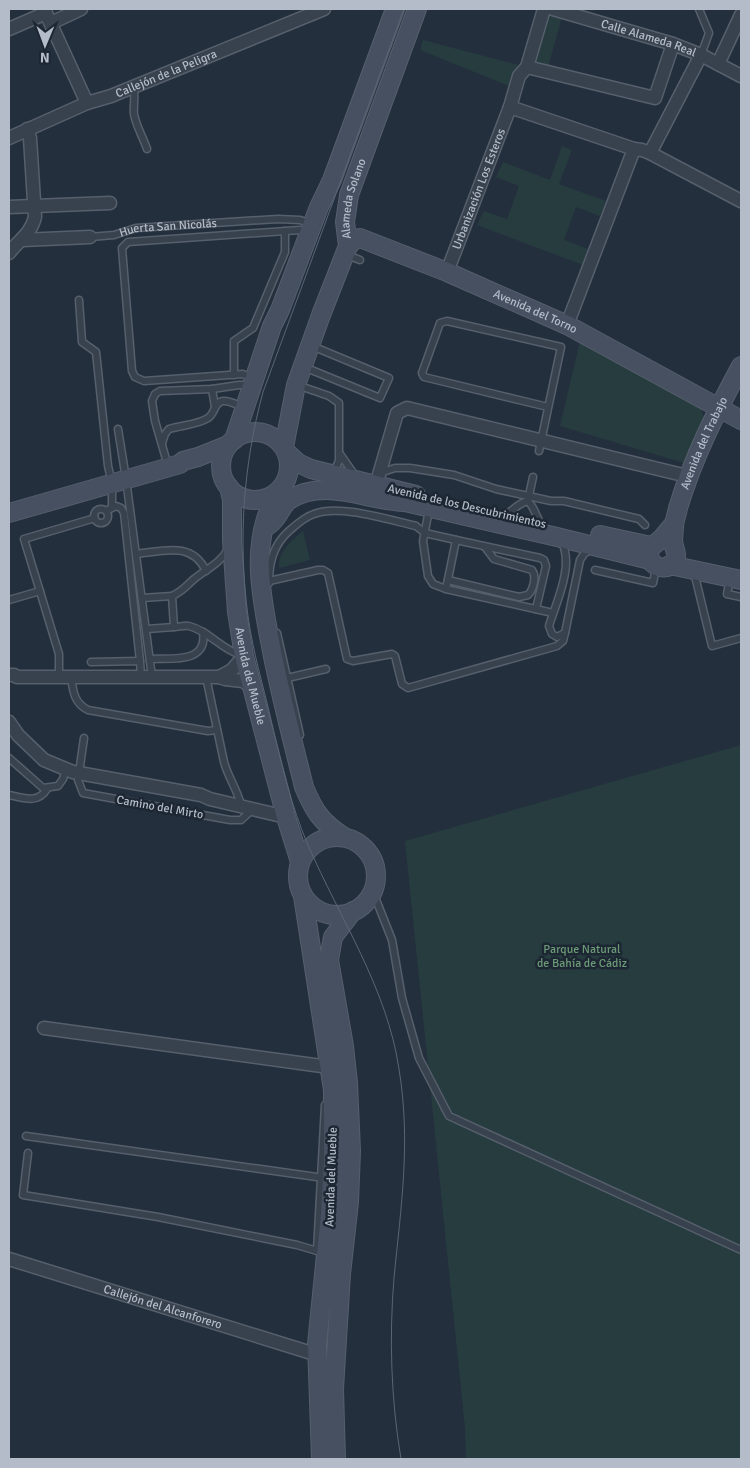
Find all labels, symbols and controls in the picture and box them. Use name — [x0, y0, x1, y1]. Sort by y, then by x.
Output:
street label: Calle Alameda Real — [599, 16, 699, 61]
north arrow — [20, 20, 70, 70]
street label: Callejón de la Peligra — [113, 47, 219, 101]
text: N — [40, 49, 50, 66]
street label: Urbanización Los Esteros — [449, 126, 509, 252]
street label: Alameda Solano — [338, 157, 370, 240]
street label: Huerta San Nicolás — [117, 216, 217, 241]
street label: Avenida del Torno — [491, 286, 580, 337]
street label: Avenida del Trabajo — [678, 395, 731, 492]
street label: Avenida de los Descubrimientos — [386, 481, 548, 532]
street label: Avenida del Mueble — [232, 626, 269, 727]
street label: Camino del Mirto — [115, 792, 205, 823]
park label: Parque Natural de Bahía de Cádiz — [537, 942, 627, 971]
street label: Avenida del Mueble — [322, 1127, 341, 1227]
street label: Callejón del Alcanforero — [102, 1282, 224, 1333]

